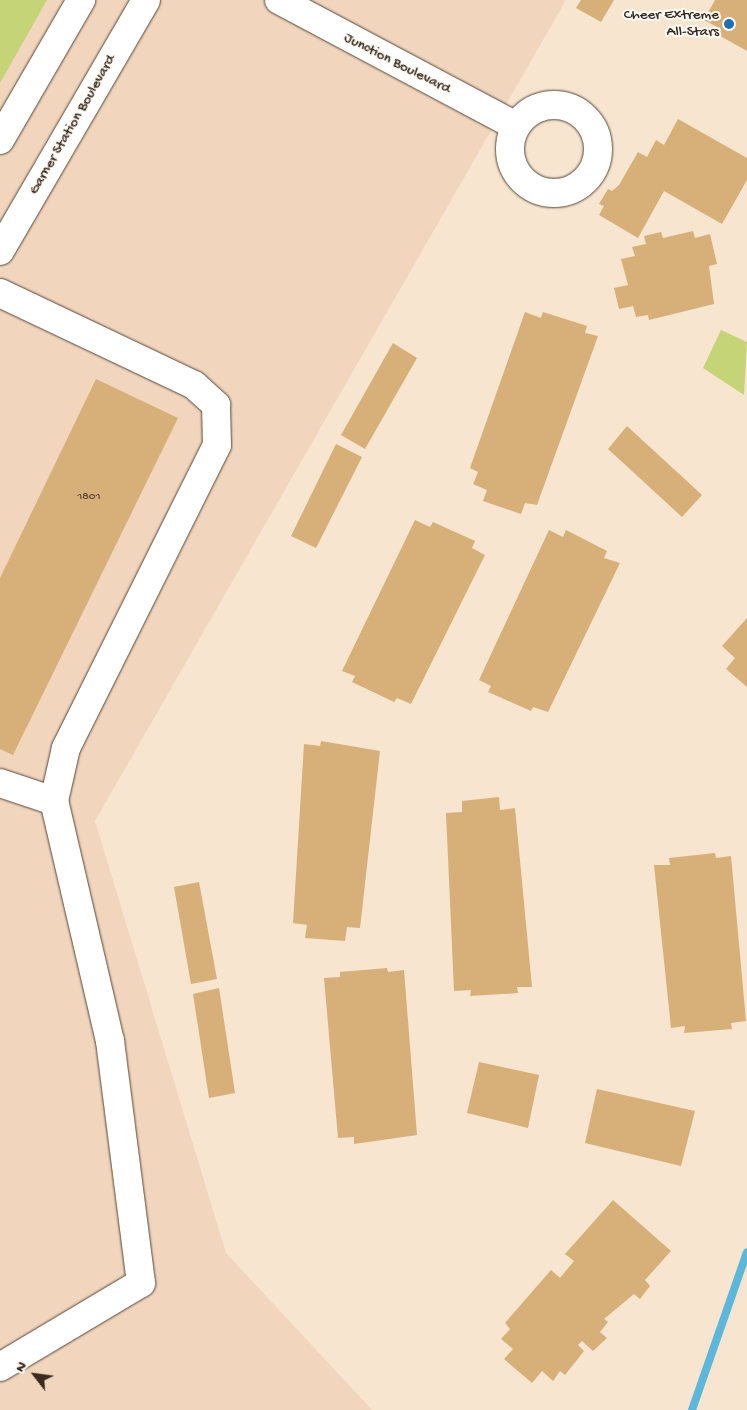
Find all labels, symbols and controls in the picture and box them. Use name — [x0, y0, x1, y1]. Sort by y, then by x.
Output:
place label: Cheer Extreme All-Stars — [624, 6, 719, 41]
marker: Cheer Extreme All-Stars — [723, 18, 735, 30]
street label: Junction Boulevard — [341, 29, 453, 99]
street label: Garner Station Boulevard — [26, 52, 120, 198]
house number: 1801 — [77, 491, 101, 505]
north arrow — [10, 1350, 60, 1400]
text: N — [12, 1359, 31, 1375]

